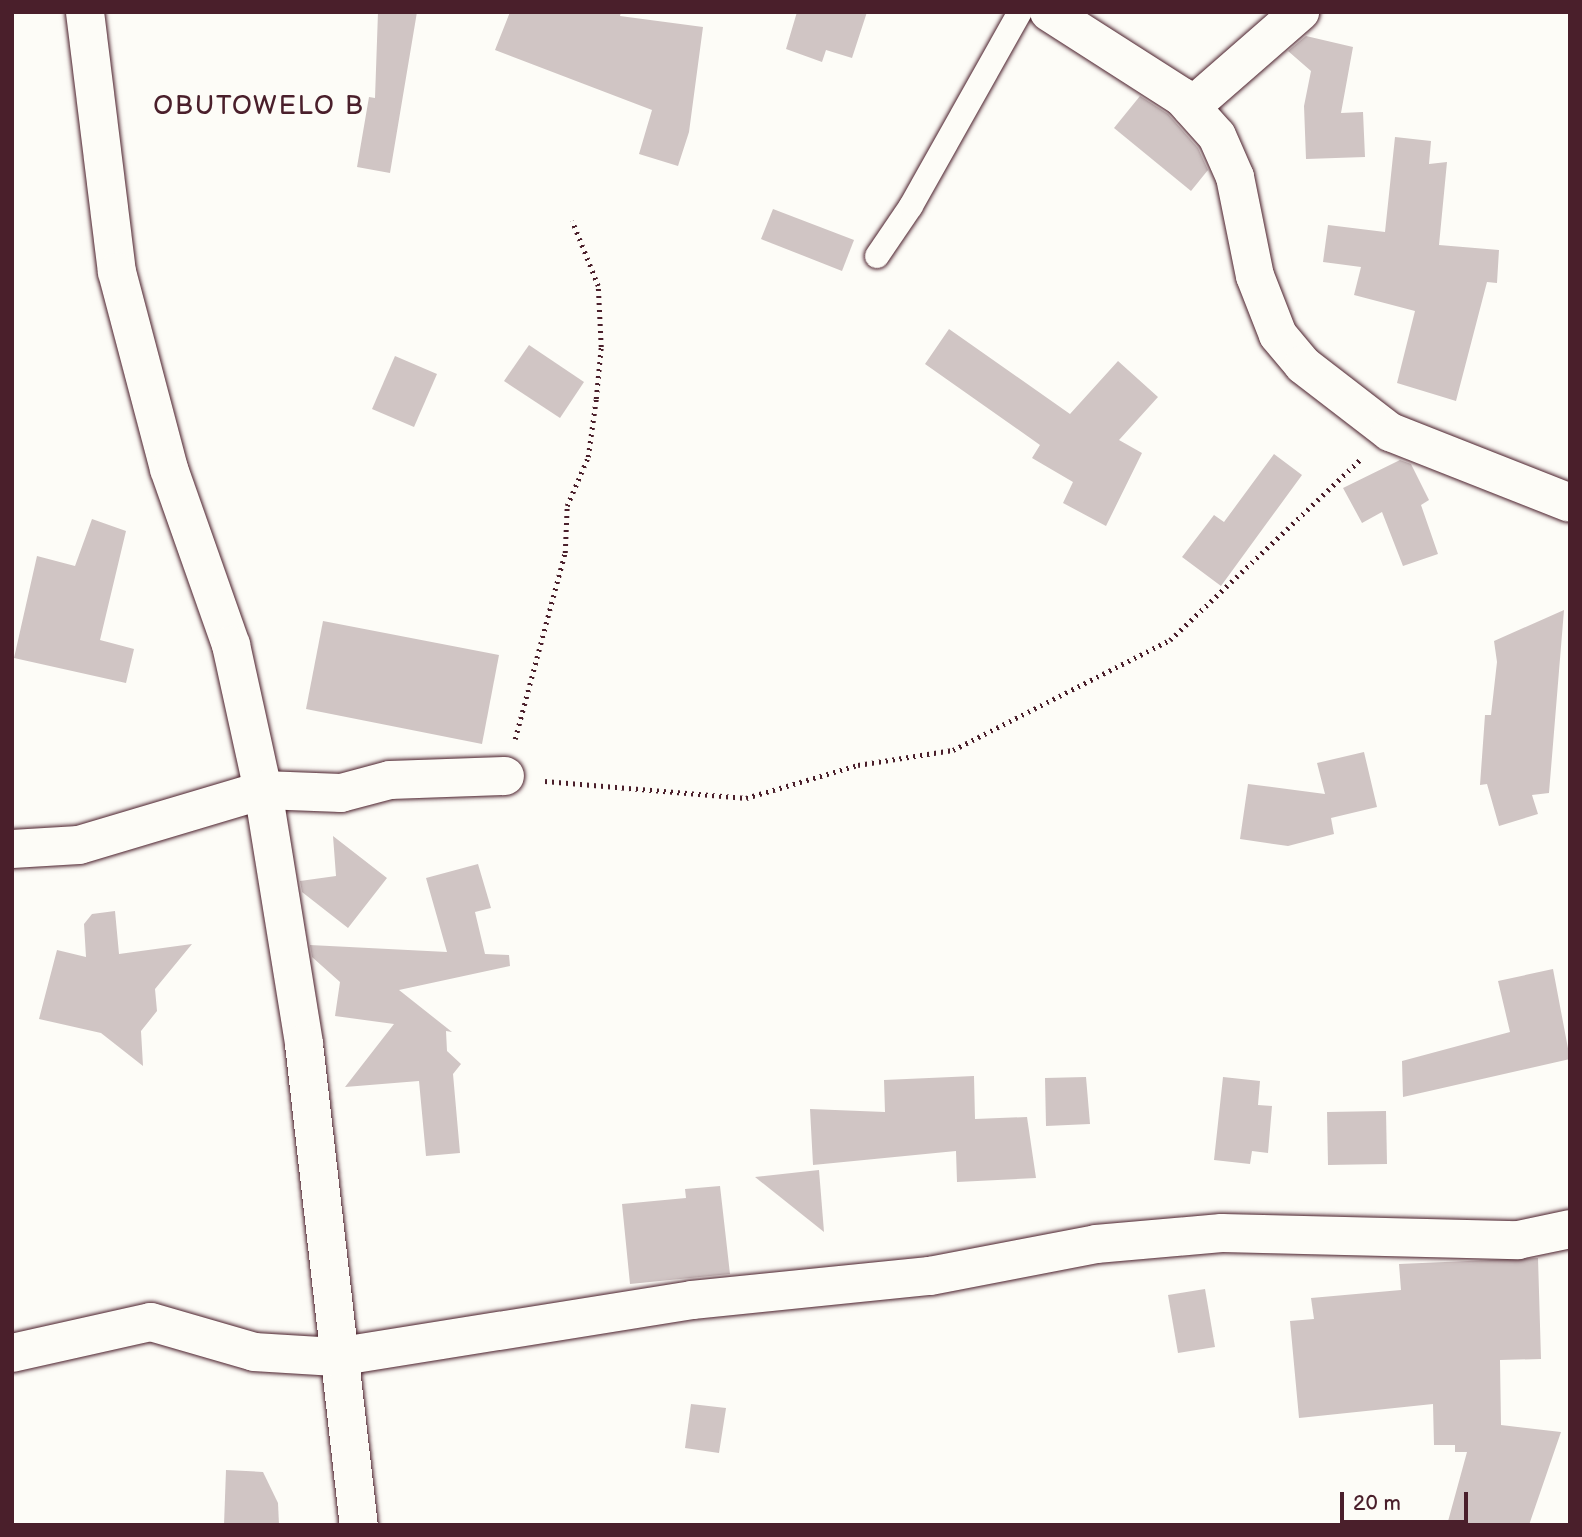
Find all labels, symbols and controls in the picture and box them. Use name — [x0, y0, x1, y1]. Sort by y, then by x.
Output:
district label: OBUTOWELO B — [155, 91, 363, 123]
scale bar — [1344, 1478, 1472, 1522]
text: 20 m — [1353, 1491, 1401, 1516]

